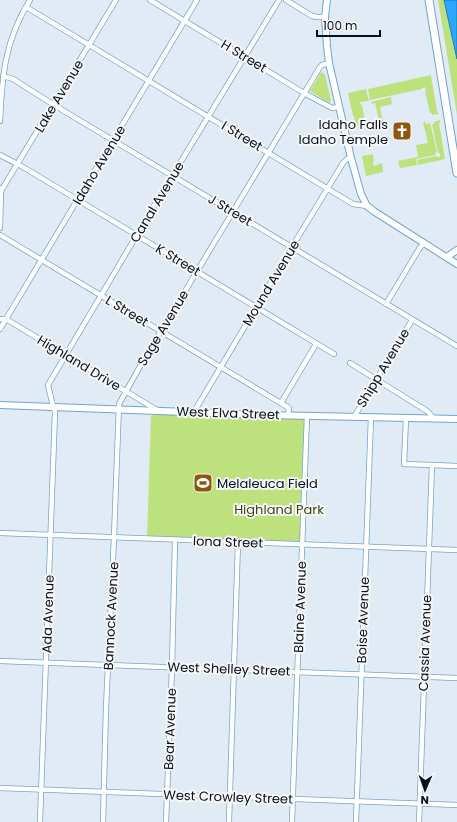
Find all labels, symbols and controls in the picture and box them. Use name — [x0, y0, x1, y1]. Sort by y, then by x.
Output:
scale bar — [317, 12, 380, 38]
text: 100 m — [323, 17, 357, 34]
street label: H Street — [217, 35, 271, 77]
street label: Lake Avenue — [30, 56, 88, 136]
place label: Idaho Falls Idaho Temple — [299, 115, 388, 149]
street label: I Street — [218, 116, 266, 156]
church icon: Idaho Falls Idaho Temple — [391, 120, 413, 142]
street label: Idaho Avenue — [68, 122, 130, 208]
street label: Canal Avenue — [125, 158, 189, 246]
street label: J Street — [204, 189, 256, 231]
street label: Mound Avenue — [238, 236, 304, 330]
street label: K Street — [152, 239, 204, 281]
street label: Sage Avenue — [133, 286, 193, 370]
street label: L Street — [102, 291, 152, 331]
street label: Shipp Avenue — [352, 325, 414, 411]
street label: Highland Drive — [34, 331, 124, 395]
street label: West Elva Street — [176, 402, 280, 424]
sports icon: Melaleuca Field — [192, 472, 214, 494]
place label: Melaleuca Field — [217, 474, 318, 493]
park label: Highland Park — [234, 500, 324, 519]
street label: Iona Street — [193, 531, 264, 553]
street label: Bannock Avenue — [99, 561, 123, 671]
street label: Blaine Avenue — [289, 561, 311, 653]
street label: Ada Avenue — [37, 574, 59, 654]
street label: Boise Avenue — [352, 576, 374, 664]
street label: Cassia Avenue — [414, 594, 436, 692]
street label: West Shelley Street — [167, 657, 291, 681]
street label: Bear Avenue — [159, 688, 181, 770]
north arrow — [405, 770, 445, 810]
street label: West Crowley Street — [163, 785, 293, 809]
text: N — [420, 792, 429, 808]

